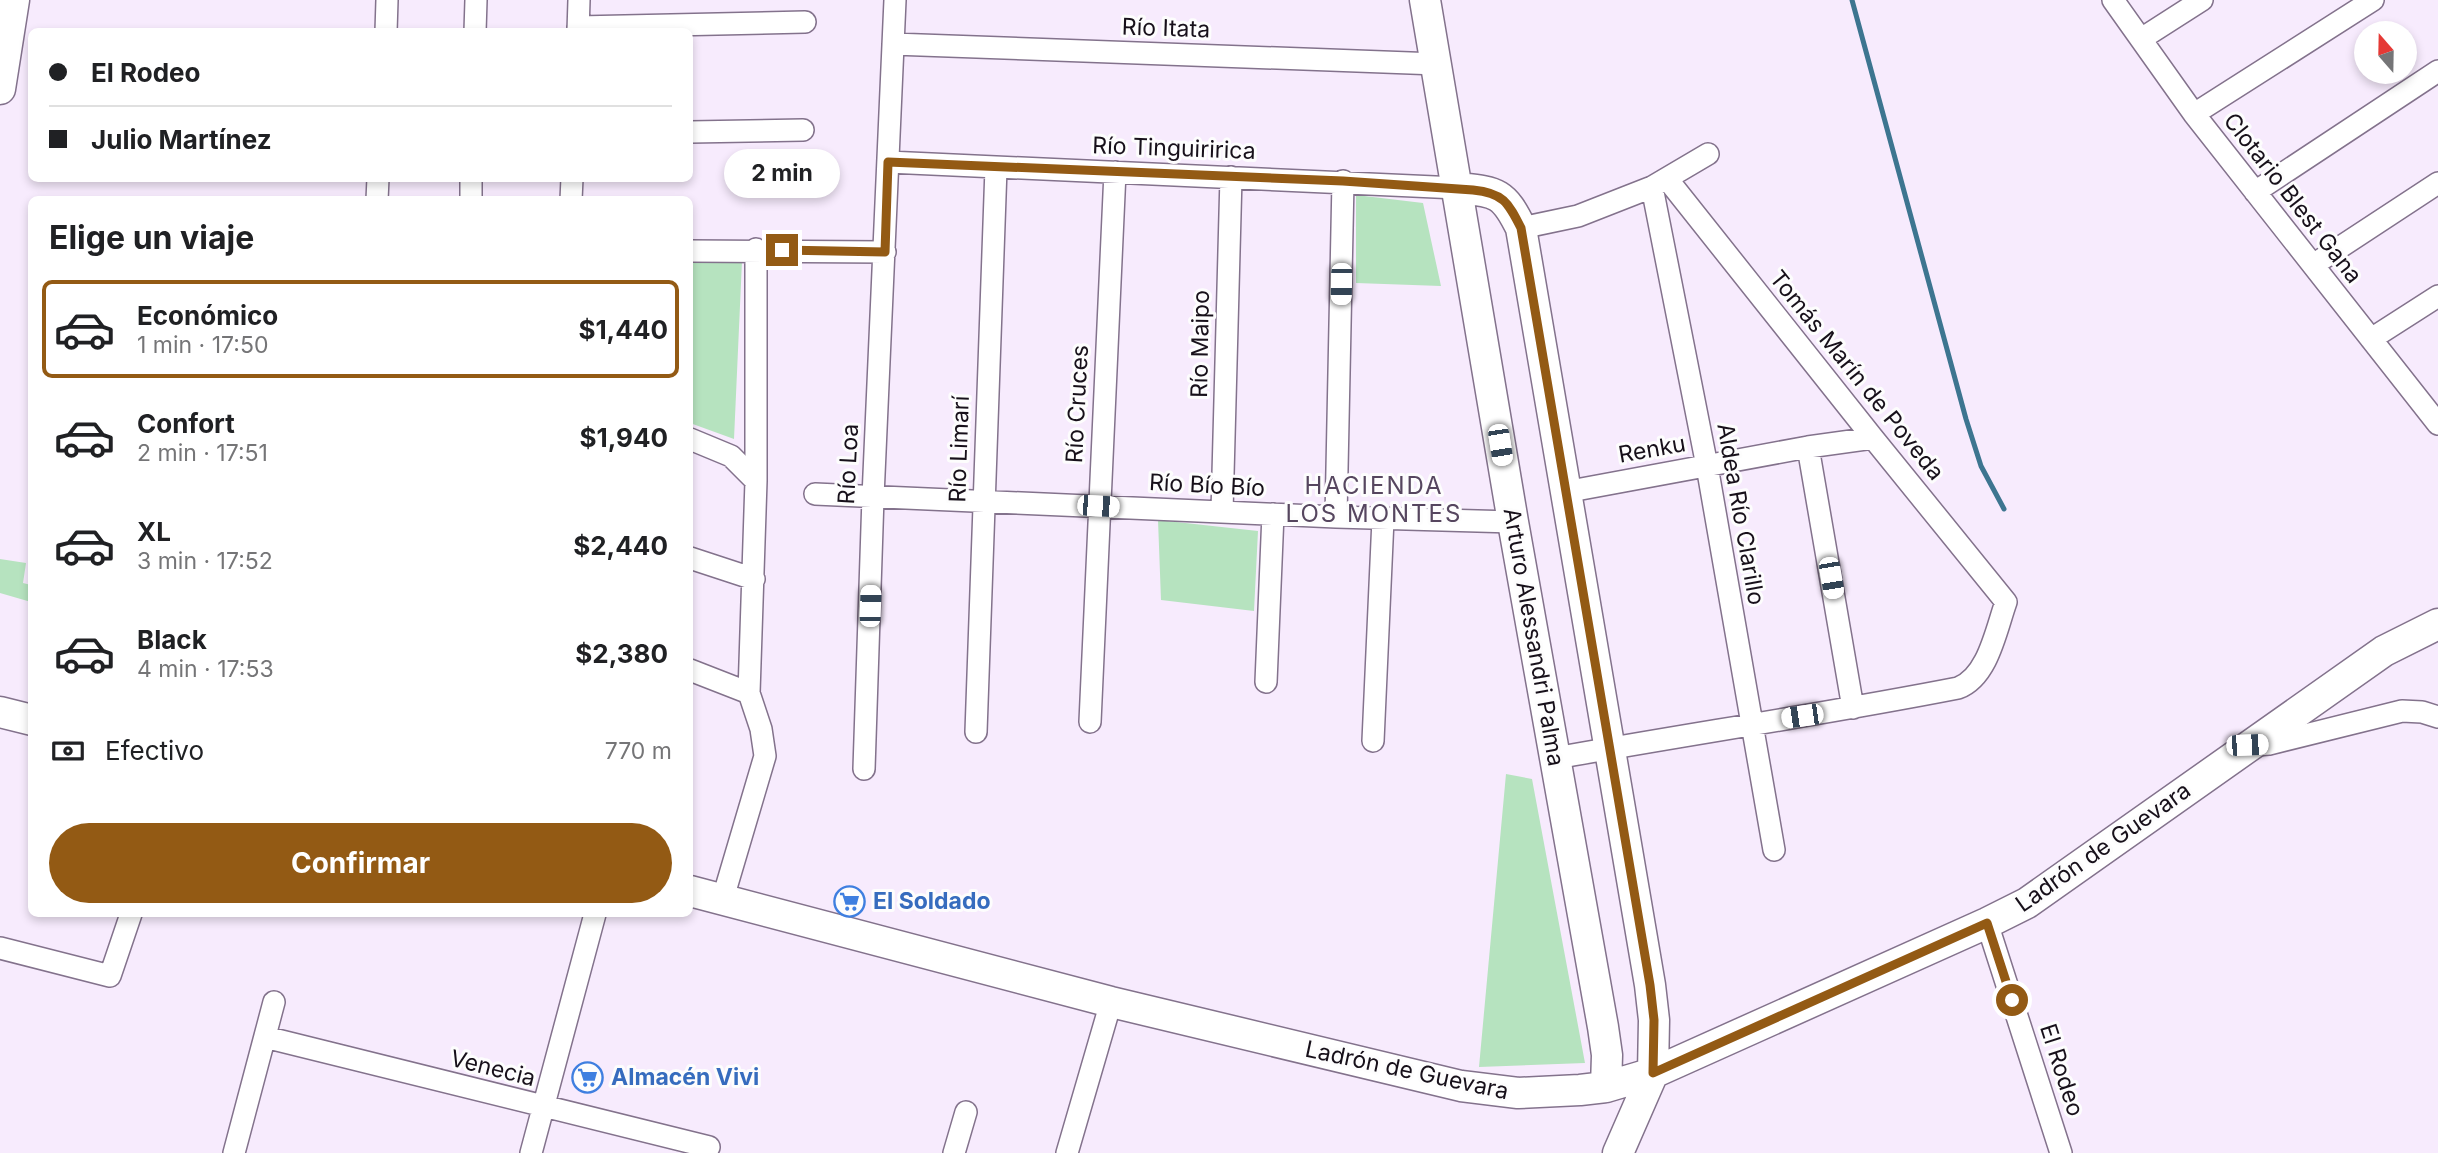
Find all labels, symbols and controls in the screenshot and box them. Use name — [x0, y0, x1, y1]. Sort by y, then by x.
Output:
street label: Río Itata — [1121, 12, 1211, 44]
north arrow — [2354, 21, 2417, 84]
map controls — [2354, 21, 2417, 84]
text: El Rodeo — [91, 57, 201, 88]
street label: Clotario Blest Gana — [2218, 107, 2368, 289]
text: Julio Martínez — [91, 124, 272, 155]
street label: Río Tinguiririca — [1092, 131, 1256, 165]
callout: 2 min — [724, 148, 840, 198]
text: 2 min — [751, 159, 813, 187]
text: Elige un viaje — [49, 218, 254, 257]
route end — [766, 234, 798, 266]
car — [1331, 263, 1352, 305]
street label: Tomás Marín de Poveda — [1764, 265, 1950, 485]
street label: Río Maipo — [1185, 290, 1215, 398]
icon: car — [53, 298, 116, 361]
text: Económico — [137, 300, 278, 331]
text: $1,440 — [578, 314, 668, 345]
text: 1 min · 17:50 — [137, 331, 268, 359]
street label: Río Cruces — [1060, 344, 1094, 464]
street label: Río Limarí — [943, 395, 975, 503]
icon: car — [53, 406, 116, 469]
text: Confort — [137, 408, 235, 439]
street label: Aldea Río Clarillo — [1711, 421, 1771, 607]
text: $1,940 — [579, 422, 668, 453]
street label: Río Loa — [832, 423, 864, 505]
car — [1487, 423, 1514, 467]
street label: Renku — [1616, 429, 1688, 469]
text: 2 min · 17:51 — [137, 439, 268, 467]
street label: Río Bío Bío — [1148, 468, 1266, 502]
district label: HACIENDA LOS MONTES — [1286, 471, 1462, 528]
car — [1077, 494, 1120, 518]
street label: Arturo Alessandri Palma — [1498, 506, 1570, 768]
icon: car — [53, 514, 116, 577]
text: XL — [137, 516, 171, 547]
text: $2,440 — [573, 530, 668, 561]
text: 3 min · 17:52 — [137, 547, 273, 575]
car — [1818, 555, 1845, 601]
car — [859, 585, 882, 627]
icon: car — [53, 622, 116, 685]
text: Black — [137, 624, 207, 655]
text: $2,380 — [575, 638, 668, 669]
text: 4 min · 17:53 — [137, 655, 274, 683]
car — [1780, 703, 1825, 729]
icon: cash — [49, 732, 87, 770]
car — [2226, 734, 2269, 756]
text: Efectivo — [105, 735, 204, 766]
text: 770 m — [605, 737, 672, 765]
street label: Ladrón de Guevara — [2010, 776, 2196, 918]
button: Confirmar — [49, 823, 672, 903]
supermarket icon: El Soldado — [833, 884, 867, 918]
place label: El Soldado — [873, 887, 991, 915]
route start — [1996, 984, 2028, 1016]
street label: El Rodeo — [2034, 1020, 2090, 1120]
street label: Ladrón de Guevara — [1303, 1035, 1511, 1105]
street label: Venecia — [448, 1044, 538, 1092]
supermarket icon: Almacén Vivi — [571, 1060, 605, 1094]
place label: Almacén Vivi — [611, 1063, 759, 1091]

